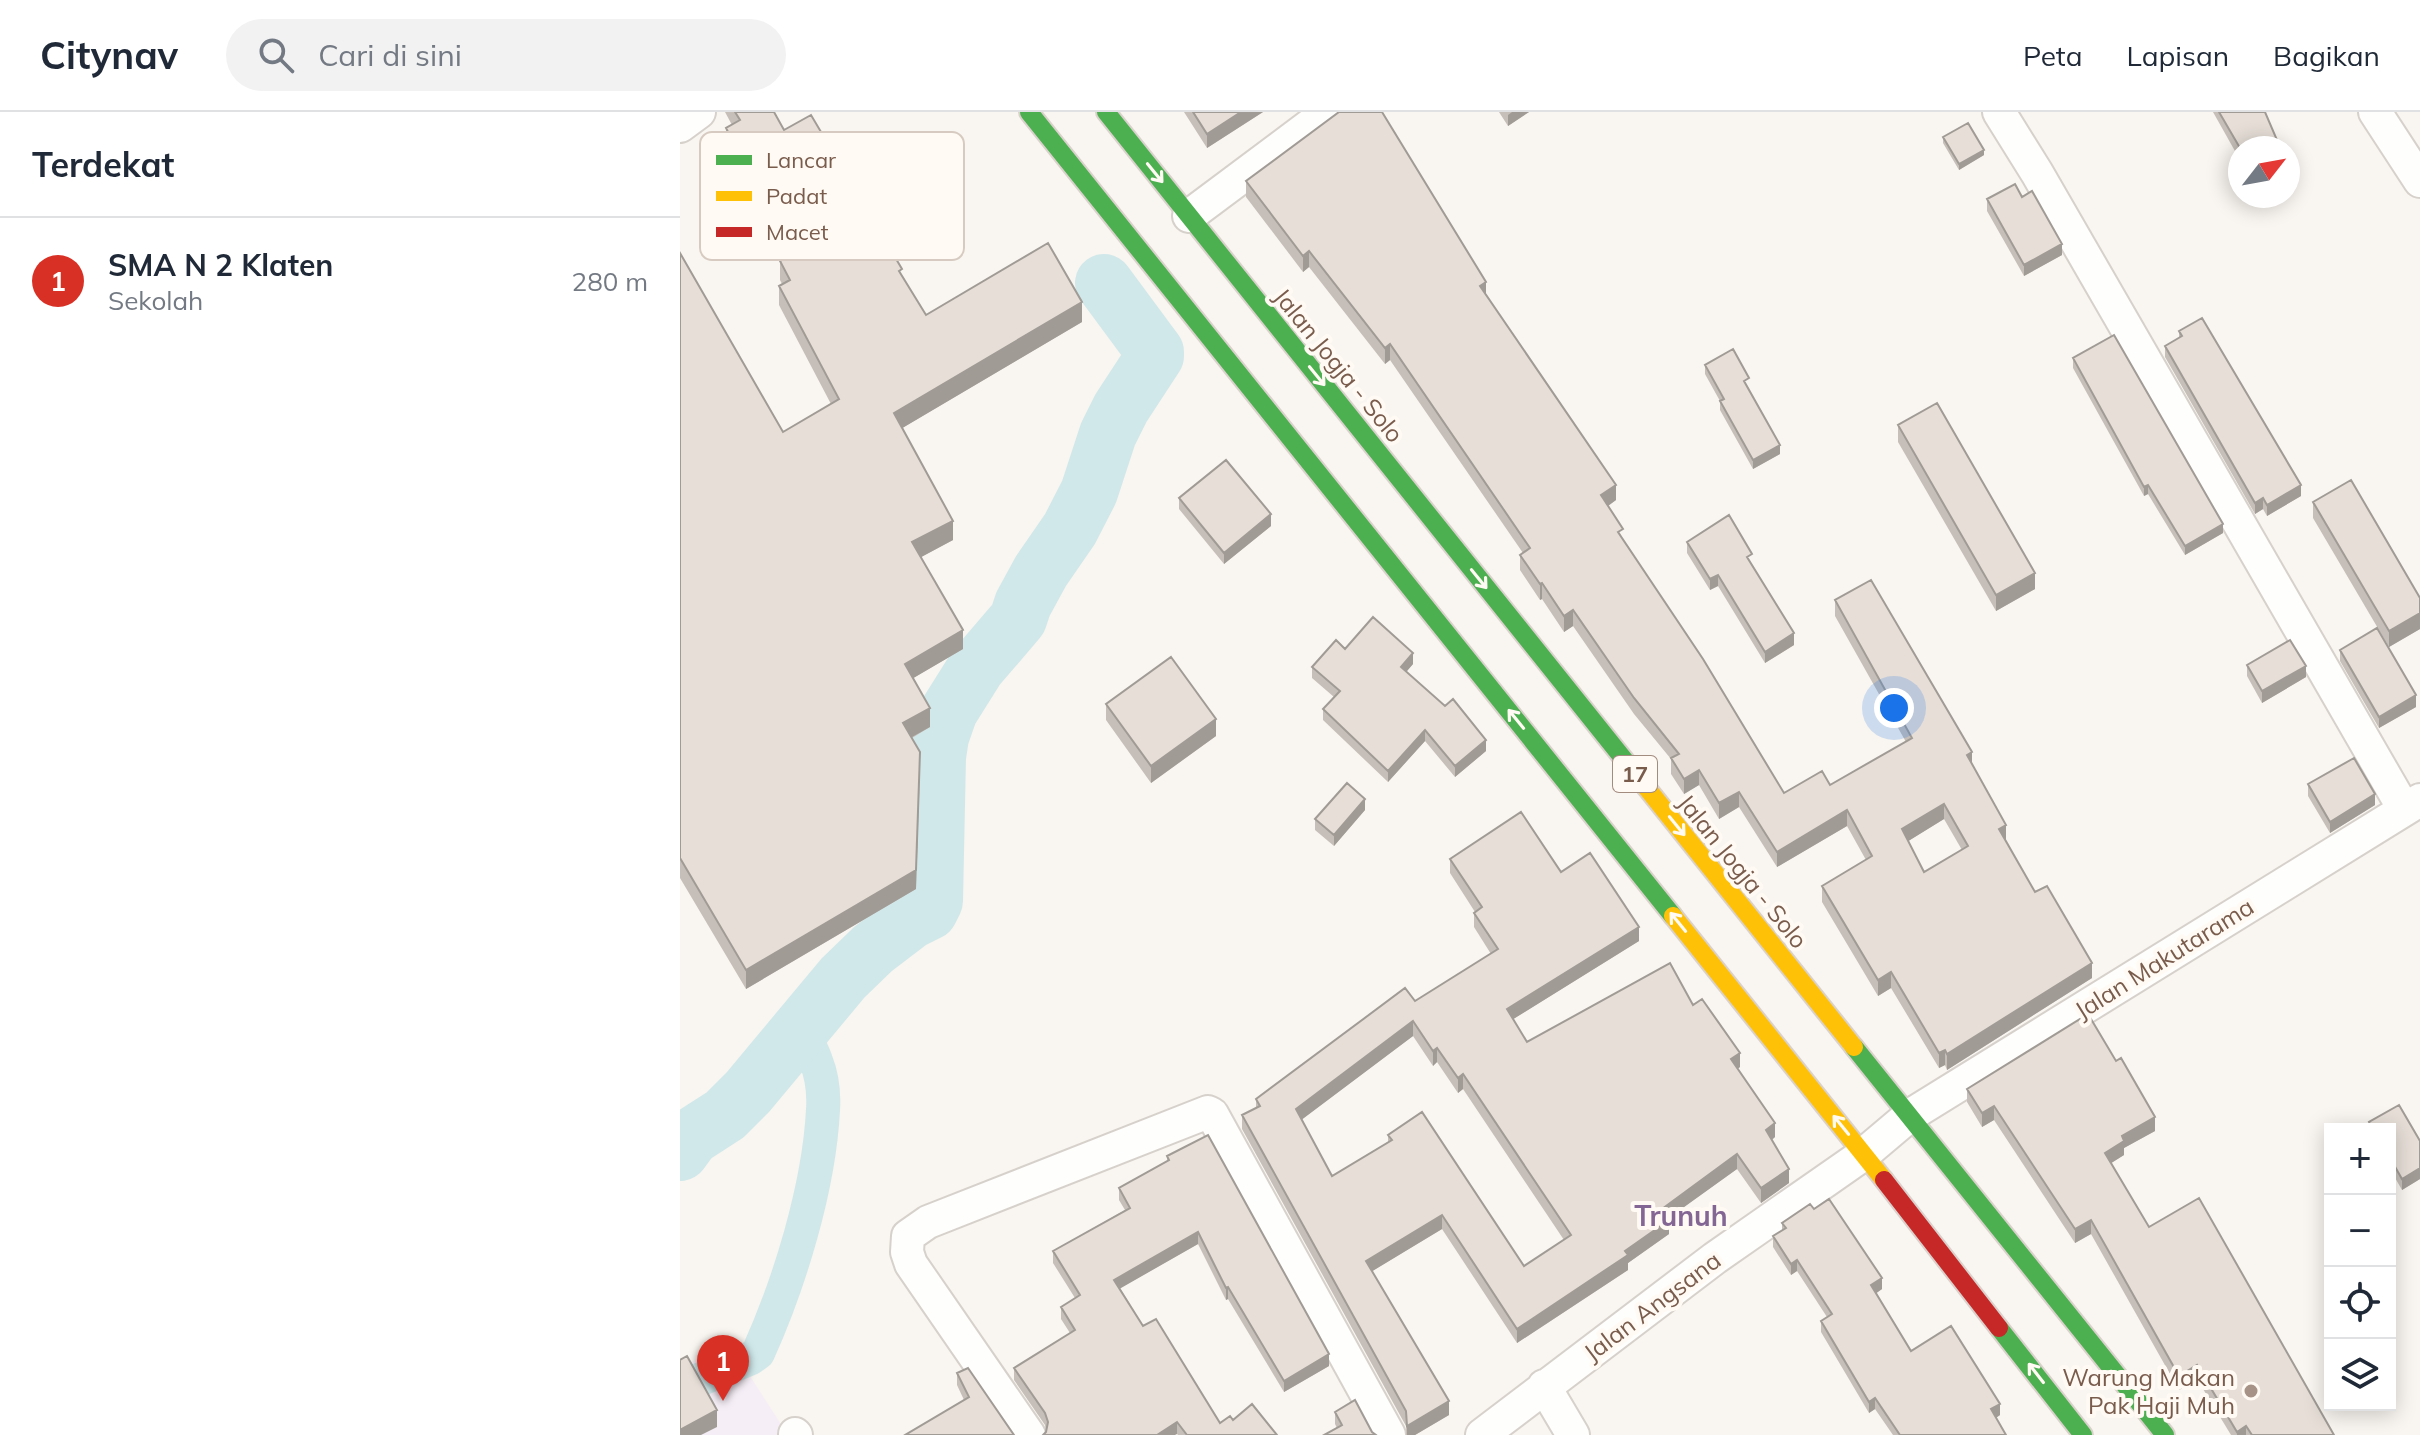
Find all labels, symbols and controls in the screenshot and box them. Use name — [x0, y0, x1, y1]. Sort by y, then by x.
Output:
search box — [226, 19, 786, 91]
text: Citynav — [40, 31, 178, 79]
icon: search — [254, 33, 298, 77]
text: Cari di sini — [318, 36, 462, 74]
text: Peta — [2023, 38, 2082, 73]
text: Lapisan — [2126, 38, 2229, 73]
text: Bagikan — [2273, 38, 2380, 73]
legend — [700, 132, 964, 260]
north arrow — [2228, 136, 2300, 208]
text: Terdekat — [32, 143, 174, 186]
text: Lancar — [766, 146, 836, 174]
one-way arrow — [1146, 162, 1163, 183]
text: Padat — [766, 182, 827, 210]
text: Macet — [766, 218, 829, 246]
text: SMA N 2 Klaten — [108, 246, 333, 284]
text: 1 — [50, 265, 66, 298]
text: 280 m — [572, 265, 648, 298]
street label: Jalan Jogja - Solo — [1268, 282, 1410, 448]
text: Sekolah — [108, 284, 203, 317]
one-way arrow — [1308, 365, 1326, 386]
one-way arrow — [1471, 568, 1488, 589]
your location — [1874, 688, 1914, 728]
one-way arrow — [1507, 709, 1524, 730]
road number: 17 — [1613, 756, 1657, 792]
street label: Jalan Jogja - Solo — [1672, 788, 1814, 954]
one-way arrow — [1668, 815, 1685, 836]
street label: Jalan Makutarama — [2069, 891, 2259, 1025]
one-way arrow — [1669, 912, 1687, 933]
one-way arrow — [1832, 1115, 1850, 1136]
map controls — [2324, 1123, 2396, 1411]
button: + — [2324, 1123, 2396, 1195]
button: − — [2324, 1195, 2396, 1267]
district label: Trunuh — [1634, 1198, 1728, 1233]
street label: Jalan Angsana — [1578, 1245, 1726, 1367]
button: locate — [2324, 1267, 2396, 1339]
pin: 1 — [697, 1335, 749, 1401]
button: layers — [2324, 1339, 2396, 1411]
place label: Warung Makan Pak Haji Muh — [2062, 1362, 2235, 1420]
one-way arrow — [2027, 1363, 2044, 1385]
marker: Warung Makan Pak Haji Muh — [2242, 1382, 2260, 1400]

